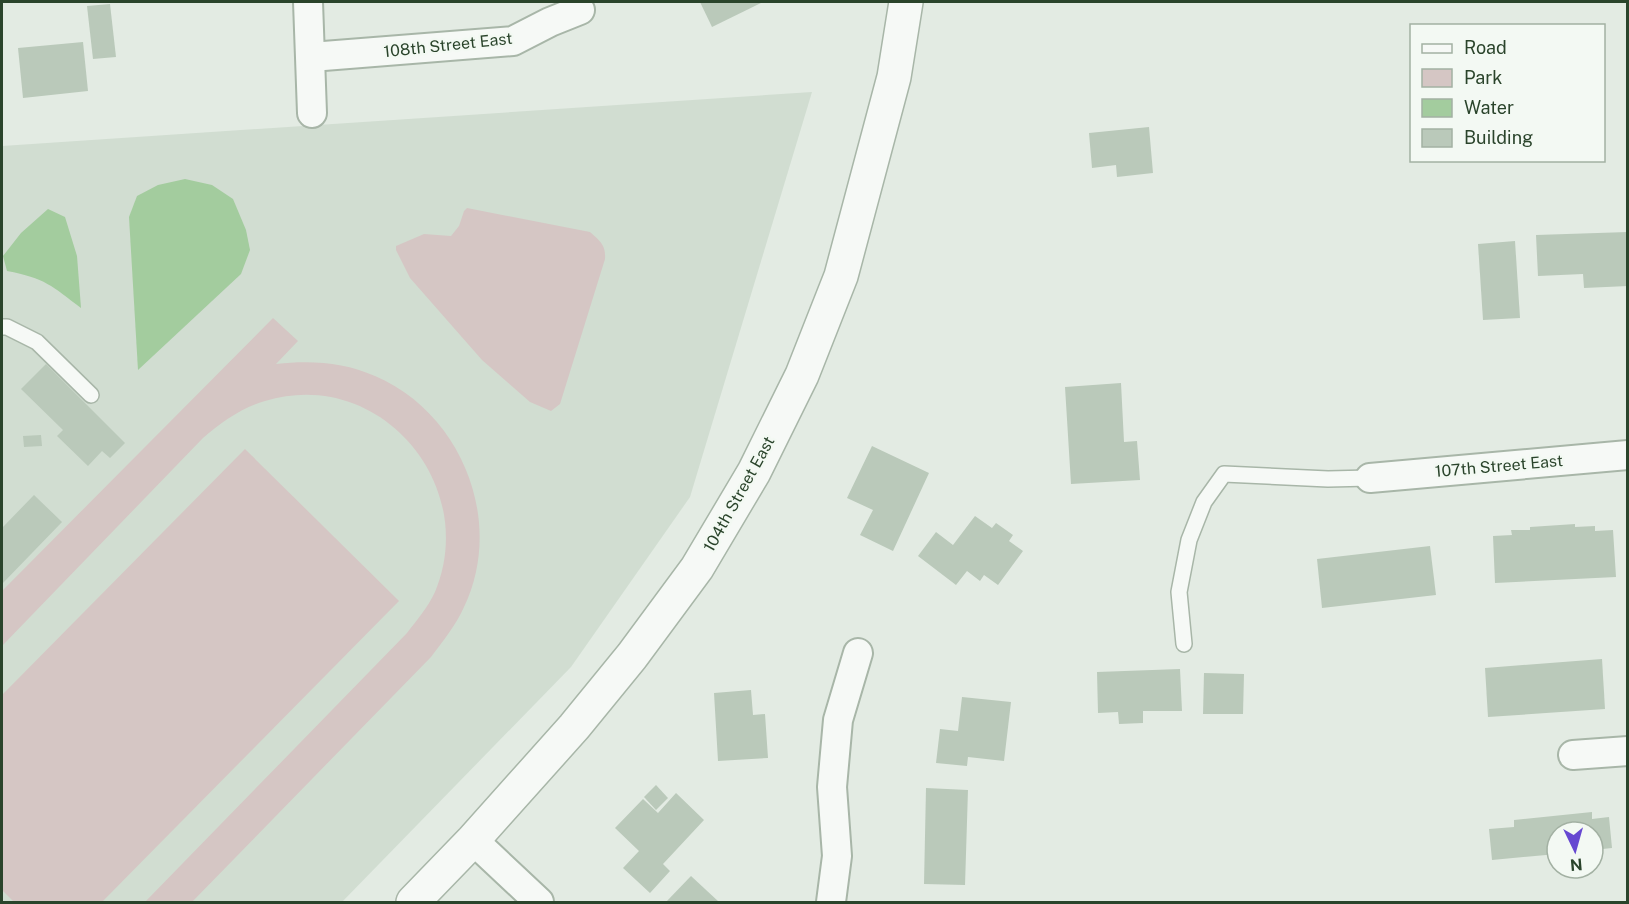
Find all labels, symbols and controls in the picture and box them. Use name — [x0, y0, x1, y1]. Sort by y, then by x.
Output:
legend — [1410, 24, 1605, 162]
street label: 108th Street East — [383, 29, 513, 61]
text: Road — [1464, 37, 1507, 58]
text: Park — [1464, 67, 1502, 88]
text: Water — [1464, 97, 1514, 118]
text: Building — [1464, 127, 1533, 148]
street label: 104th Street East — [699, 433, 779, 555]
street label: 107th Street East — [1434, 451, 1564, 481]
north arrow — [1545, 820, 1605, 880]
text: N — [1569, 854, 1583, 874]

